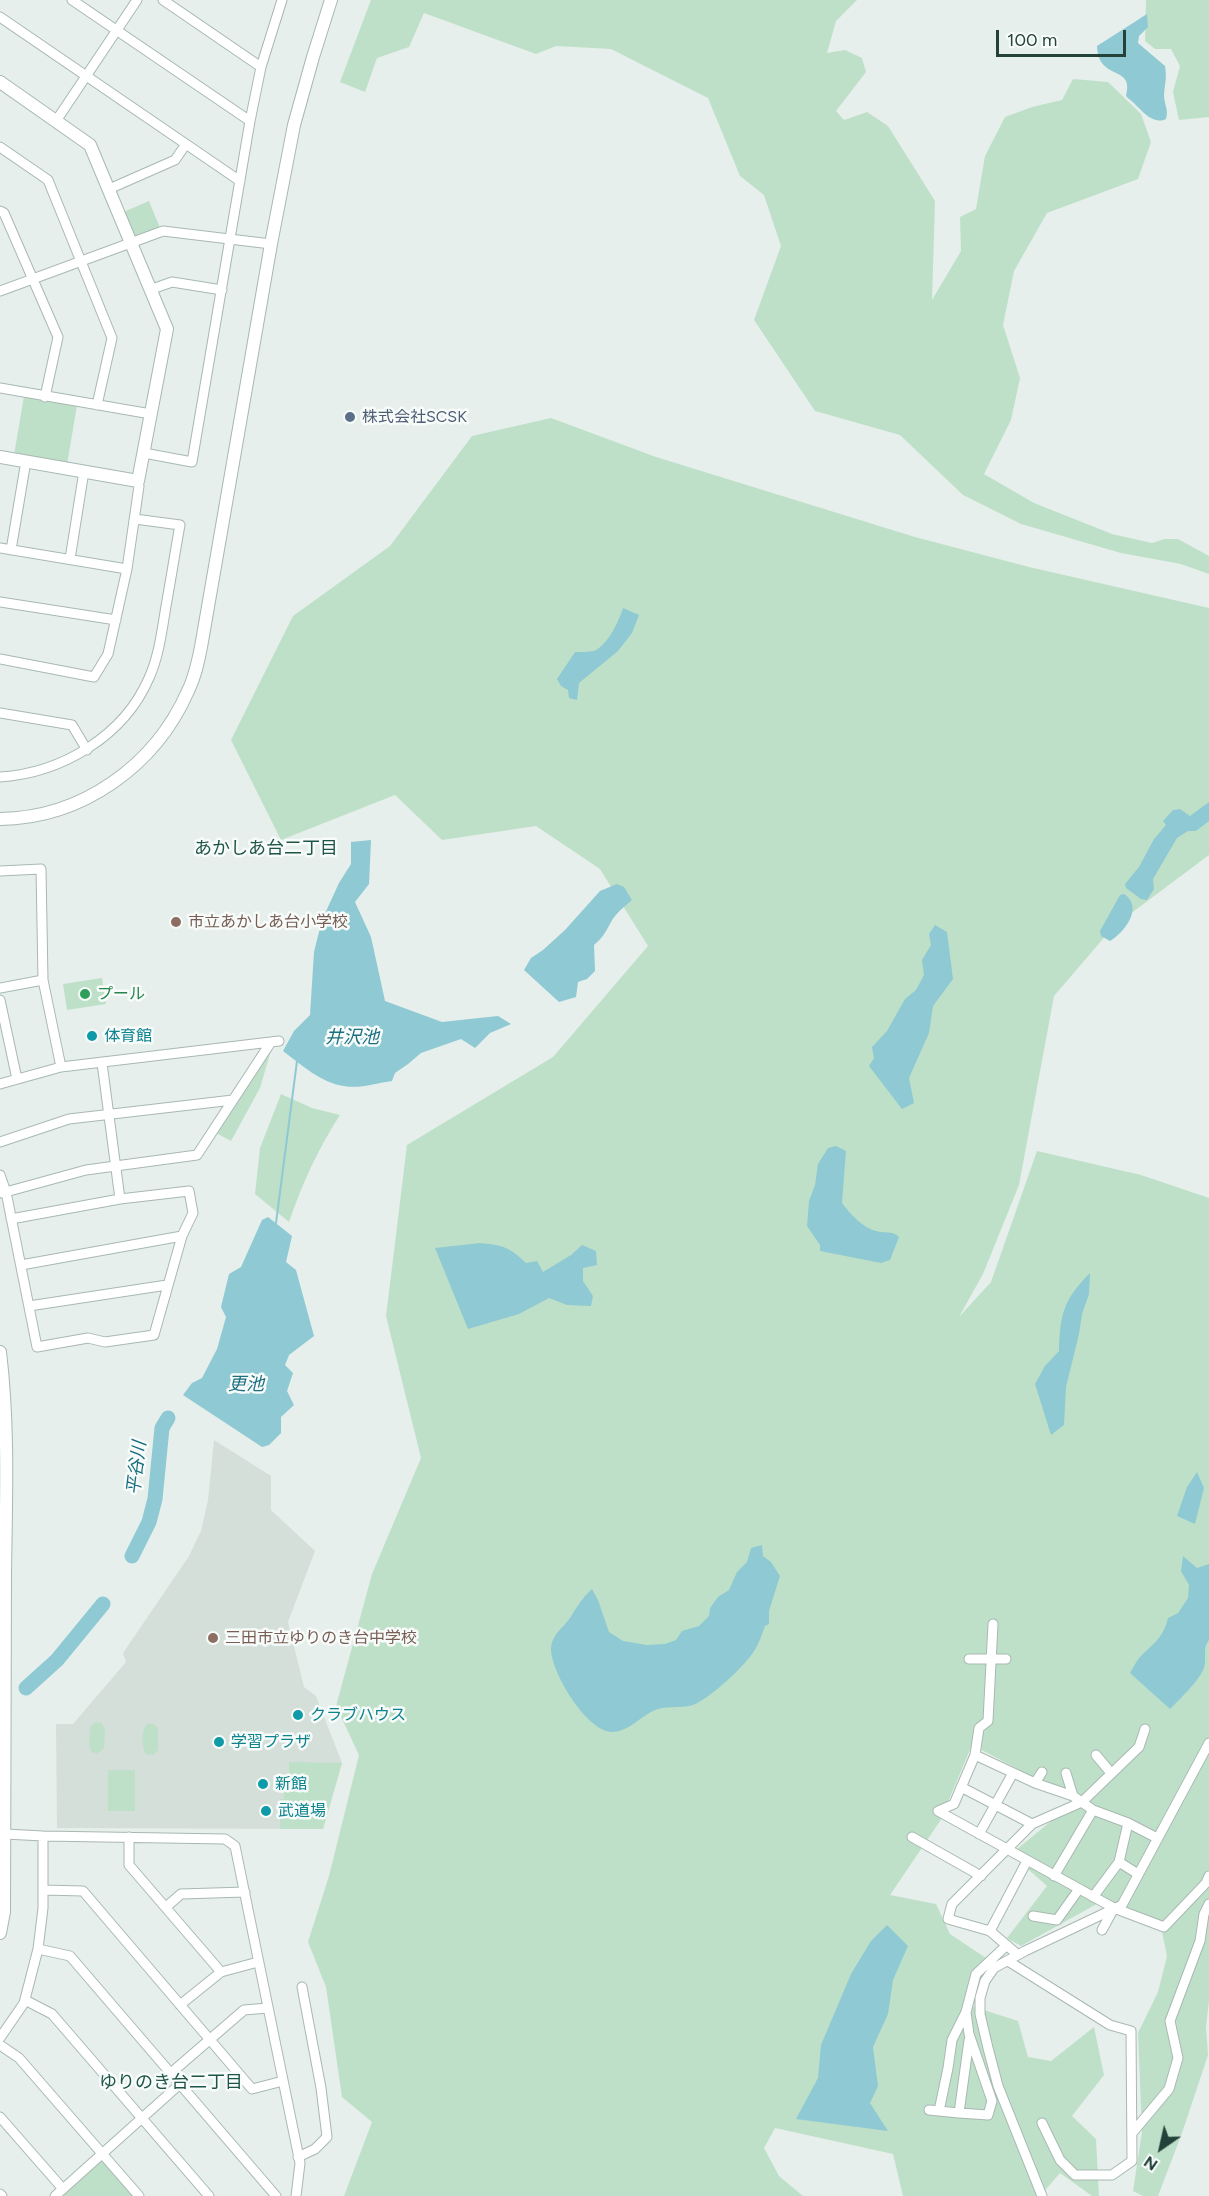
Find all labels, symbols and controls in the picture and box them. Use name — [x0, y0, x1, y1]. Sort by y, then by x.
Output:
scale bar — [999, 18, 1130, 56]
text: 100 m — [1007, 29, 1057, 51]
place label: 株式会社SCSK — [362, 407, 467, 427]
marker: 株式会社SCSK — [343, 410, 357, 424]
district label: あかしあ台二丁目 — [194, 838, 338, 860]
place label: 市立あかしあ台小学校 — [188, 912, 348, 932]
marker: 市立あかしあ台小学校 — [169, 915, 183, 929]
place label: プール — [97, 984, 145, 1004]
marker: プール — [78, 987, 92, 1001]
place label: 体育館 — [104, 1026, 152, 1046]
water label: 井沢池 — [325, 1027, 379, 1049]
marker: 体育館 — [85, 1029, 99, 1043]
water label: 更池 — [228, 1374, 264, 1396]
water label: 平谷川 — [123, 1440, 151, 1496]
place label: 三田市立ゆりのき台中学校 — [225, 1628, 417, 1648]
marker: 三田市立ゆりのき台中学校 — [206, 1631, 220, 1645]
place label: クラブハウス — [310, 1705, 406, 1725]
marker: クラブハウス — [291, 1708, 305, 1722]
place label: 学習プラザ — [231, 1732, 311, 1752]
marker: 学習プラザ — [212, 1735, 226, 1749]
place label: 新館 — [275, 1774, 307, 1794]
marker: 新館 — [256, 1777, 270, 1791]
place label: 武道場 — [278, 1801, 326, 1821]
marker: 武道場 — [259, 1804, 273, 1818]
district label: ゆりのき台二丁目 — [99, 2072, 243, 2094]
north arrow — [1131, 2118, 1191, 2178]
text: N — [1140, 2152, 1161, 2175]

